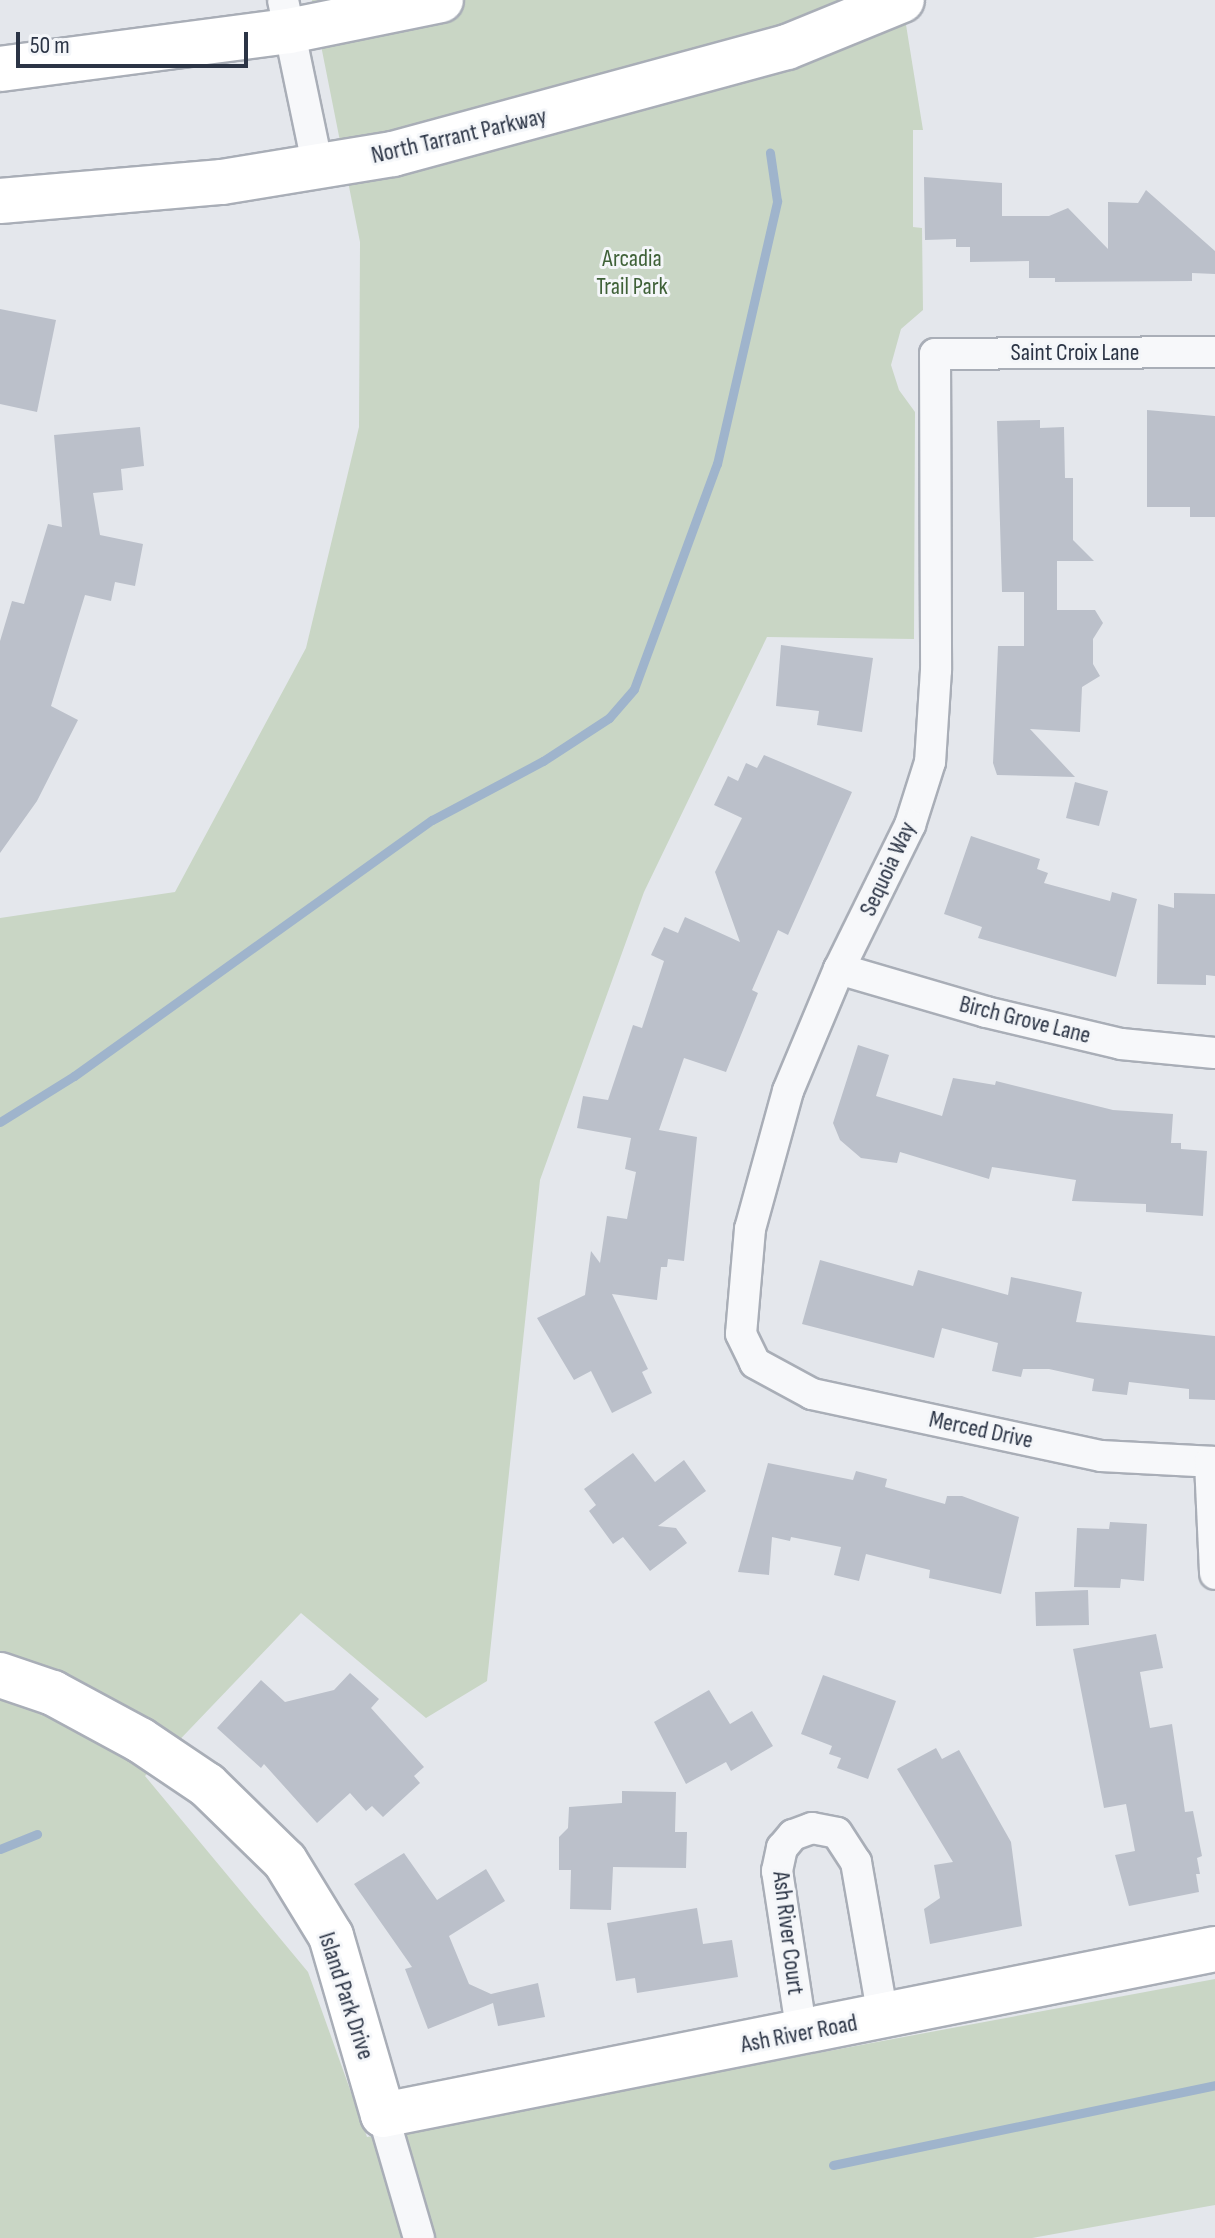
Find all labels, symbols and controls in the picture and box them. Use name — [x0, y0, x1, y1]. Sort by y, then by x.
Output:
scale bar — [20, 16, 252, 66]
text: 50 m — [30, 31, 70, 60]
street label: North Tarrant Parkway — [369, 102, 549, 170]
park label: Arcadia Trail Park — [596, 245, 668, 301]
street label: Saint Croix Lane — [1011, 339, 1139, 367]
street label: Sequoia Way — [854, 817, 922, 921]
street label: Birch Grove Lane — [956, 990, 1094, 1050]
street label: Merced Drive — [927, 1405, 1035, 1455]
street label: Ash River Court — [766, 1870, 810, 1996]
street label: Island Park Drive — [312, 1929, 380, 2063]
street label: Ash River Road — [738, 2009, 860, 2059]

